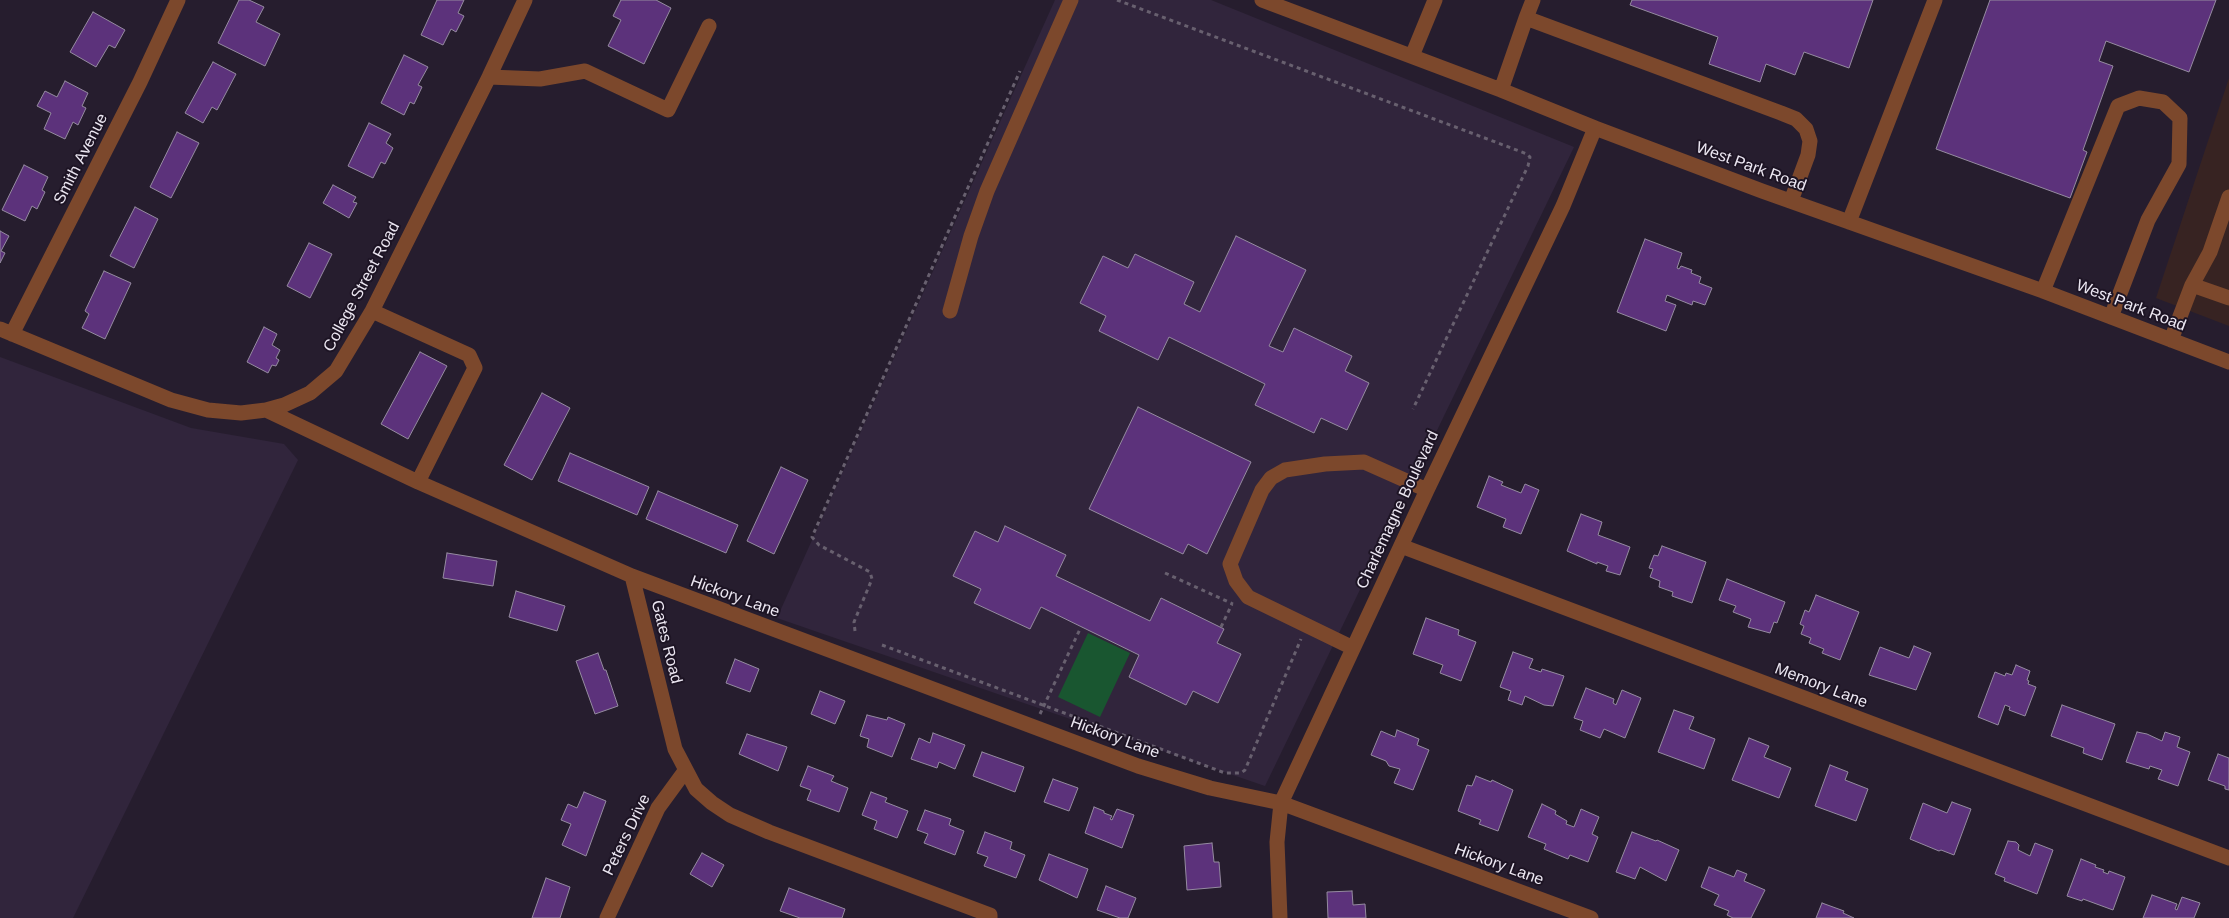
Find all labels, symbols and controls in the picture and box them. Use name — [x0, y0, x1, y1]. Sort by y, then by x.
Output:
street label: Smith Avenue — [50, 110, 112, 208]
street label: West Park Road — [1693, 138, 1809, 196]
street label: College Street Road — [320, 219, 404, 355]
street label: West Park Road — [2073, 276, 2189, 336]
street label: Charlemagne Boulevard — [1353, 428, 1443, 592]
street label: Hickory Lane — [688, 572, 782, 622]
street label: Gates Road — [646, 598, 686, 686]
street label: Memory Lane — [1772, 660, 1870, 712]
street label: Hickory Lane — [1068, 713, 1162, 763]
street label: Peters Drive — [599, 791, 655, 879]
street label: Hickory Lane — [1452, 840, 1546, 890]

